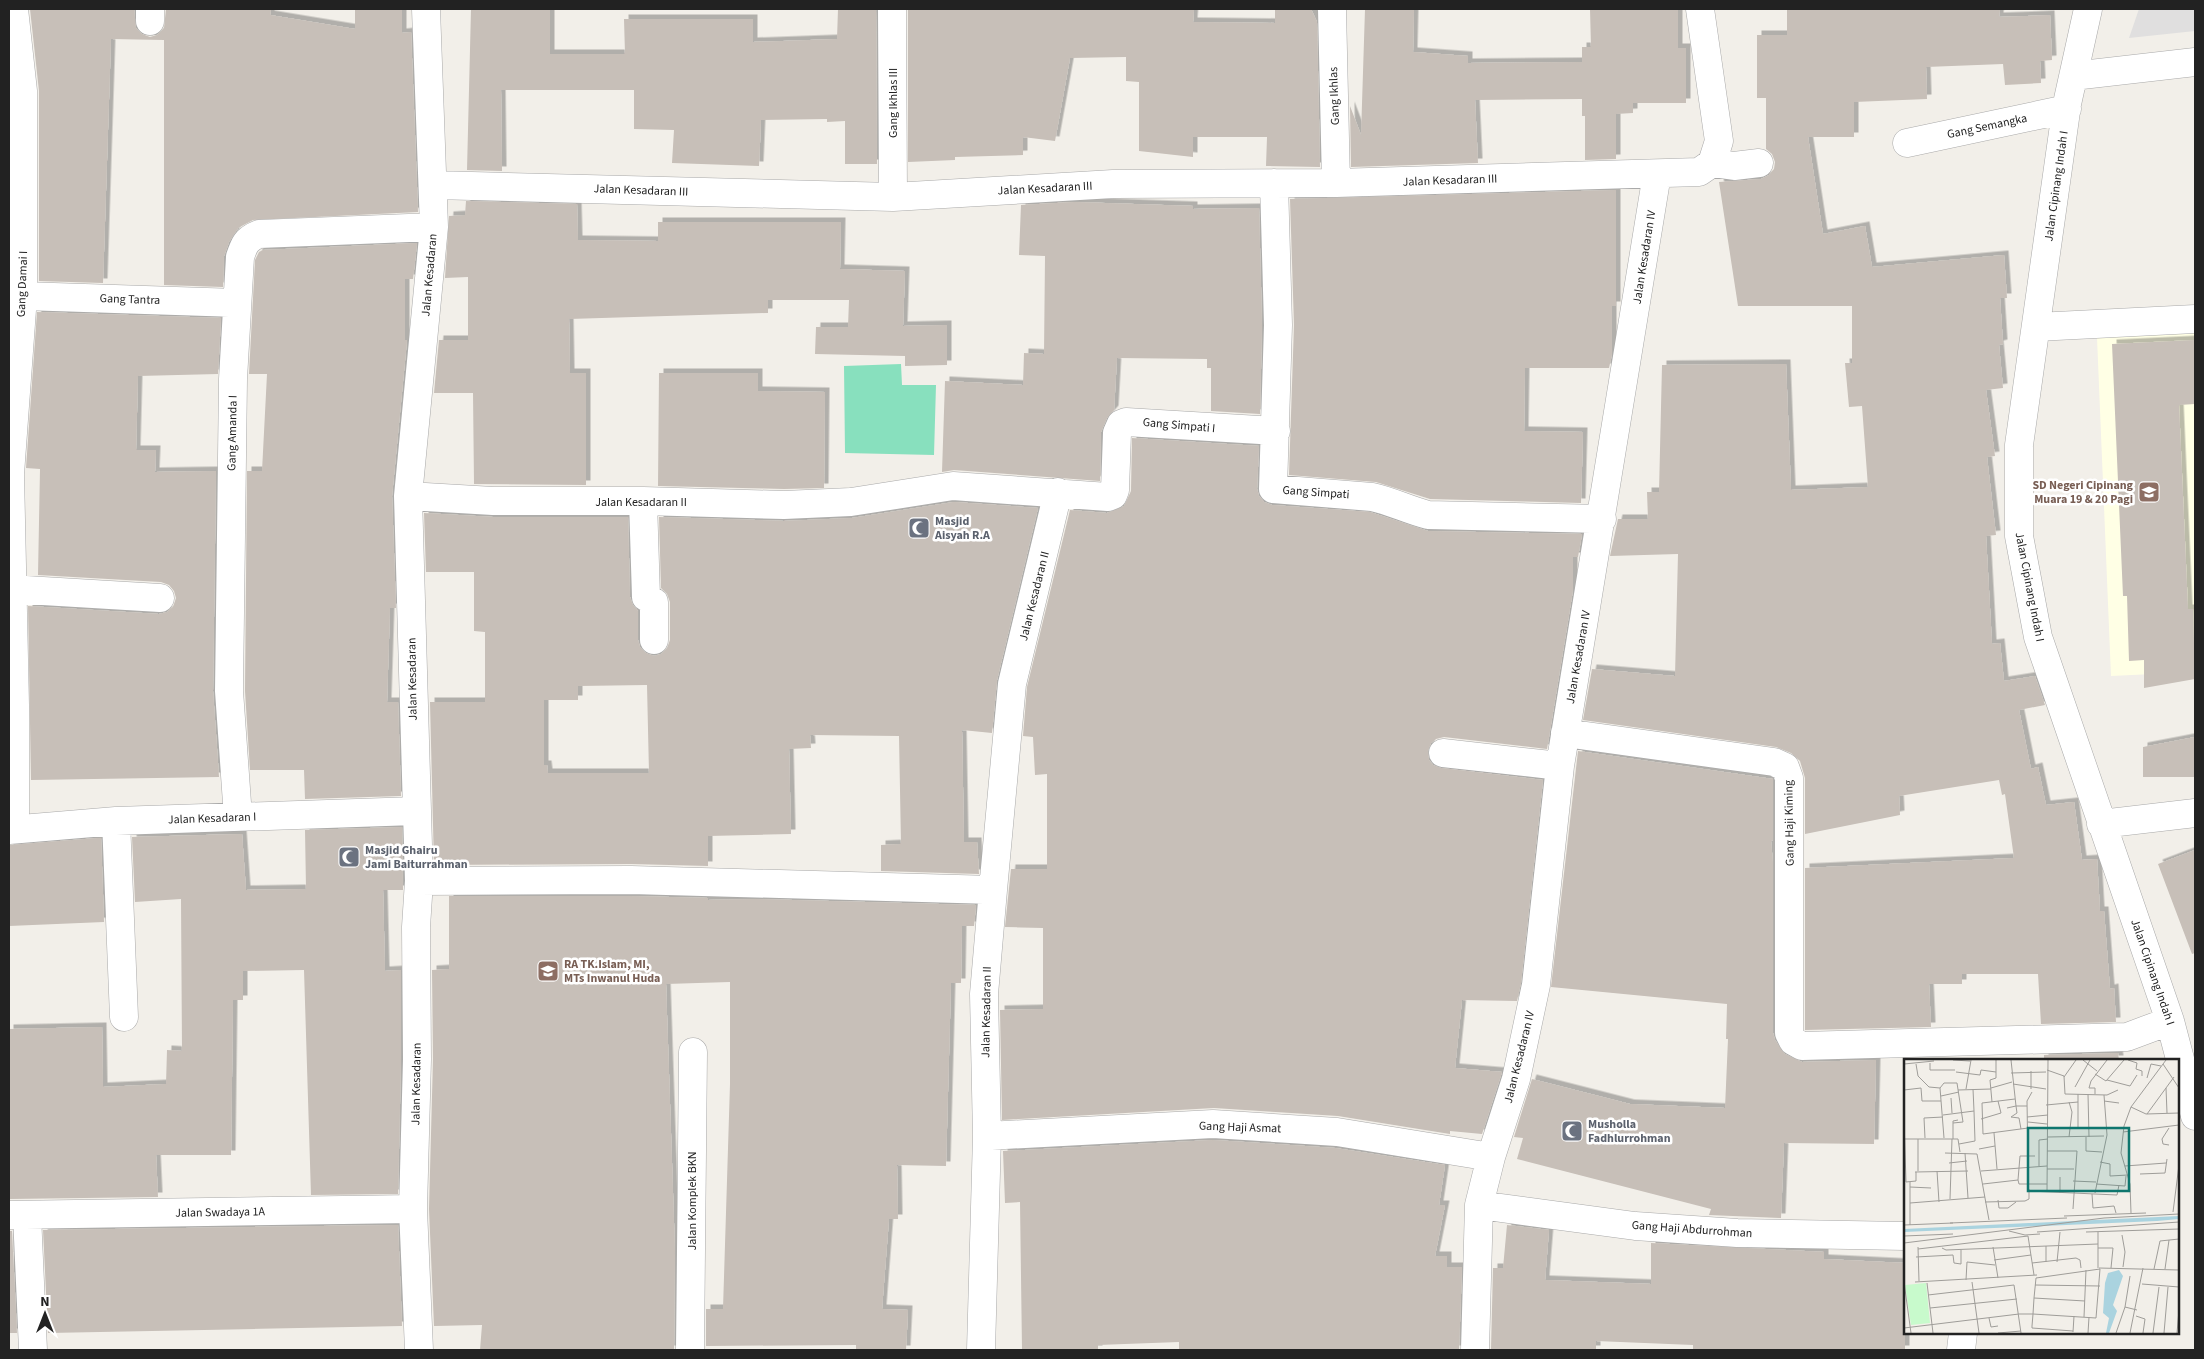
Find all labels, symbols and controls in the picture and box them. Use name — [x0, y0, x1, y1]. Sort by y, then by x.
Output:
street label: Gang Ikhlas — [1325, 67, 1344, 125]
street label: Gang Ikhlas III — [885, 68, 902, 138]
street label: Gang Semangka — [1946, 110, 2029, 143]
street label: Jalan Cipinang Indah I — [2040, 130, 2073, 242]
street label: Jalan Kesadaran III — [1402, 170, 1498, 191]
street label: Jalan Kesadaran III — [997, 178, 1093, 199]
street label: Jalan Kesadaran III — [593, 180, 689, 201]
street label: Jalan Kesadaran IV — [1629, 208, 1660, 305]
street label: Jalan Kesadaran — [417, 233, 442, 317]
street label: Gang Damai I — [13, 251, 32, 317]
street label: Gang Tantra — [99, 290, 161, 309]
street label: Gang Amanda I — [223, 395, 242, 471]
street label: Gang Simpati I — [1142, 414, 1216, 437]
place label: SD Negeri Cipinang Muara 19 & 20 Pagi — [2032, 477, 2134, 508]
school or university icon: SD Negeri Cipinang Muara 19 & 20 Pagi — [2137, 480, 2161, 504]
street label: Gang Simpati — [1282, 482, 1350, 503]
street label: Jalan Kesadaran II — [595, 494, 687, 511]
place label: Masjid Aisyah R.A — [934, 513, 990, 544]
mosque icon: Masjid Aisyah R.A — [907, 516, 931, 540]
street label: Jalan Cipinang Indah I — [2011, 531, 2048, 643]
street label: Jalan Kesadaran II — [1015, 550, 1054, 643]
street label: Jalan Kesadaran IV — [1562, 608, 1595, 705]
street label: Jalan Kesadaran — [403, 637, 422, 721]
street label: Gang Haji Kiming — [1780, 780, 1799, 866]
street label: Jalan Kesadaran I — [167, 808, 257, 829]
place label: Masjid Ghairu Jami Baiturrahman — [365, 842, 468, 873]
mosque icon: Masjid Ghairu Jami Baiturrahman — [337, 845, 361, 869]
street label: Jalan Cipinang Indah I — [2126, 917, 2179, 1028]
place label: RA TK.Islam, MI, MTs Inwanul Huda — [564, 956, 660, 987]
school or university icon: RA TK.Islam, MI, MTs Inwanul Huda — [536, 959, 560, 983]
street label: Jalan Kesadaran II — [977, 966, 996, 1058]
street label: Jalan Kesadaran IV — [1500, 1008, 1539, 1105]
street label: Jalan Kesadaran — [407, 1042, 426, 1126]
inset map — [1904, 1059, 2179, 1334]
place label: Musholla Fadhlurrohman — [1588, 1116, 1671, 1147]
street label: Gang Haji Asmat — [1199, 1118, 1281, 1137]
mosque icon: Musholla Fadhlurrohman — [1560, 1119, 1584, 1143]
street label: Jalan Komplek BKN — [684, 1152, 701, 1250]
street label: Jalan Swadaya 1A — [175, 1203, 266, 1222]
street label: Gang Haji Abdurrohman — [1631, 1217, 1753, 1242]
north arrow — [20, 1289, 70, 1339]
text: N — [40, 1292, 50, 1312]

